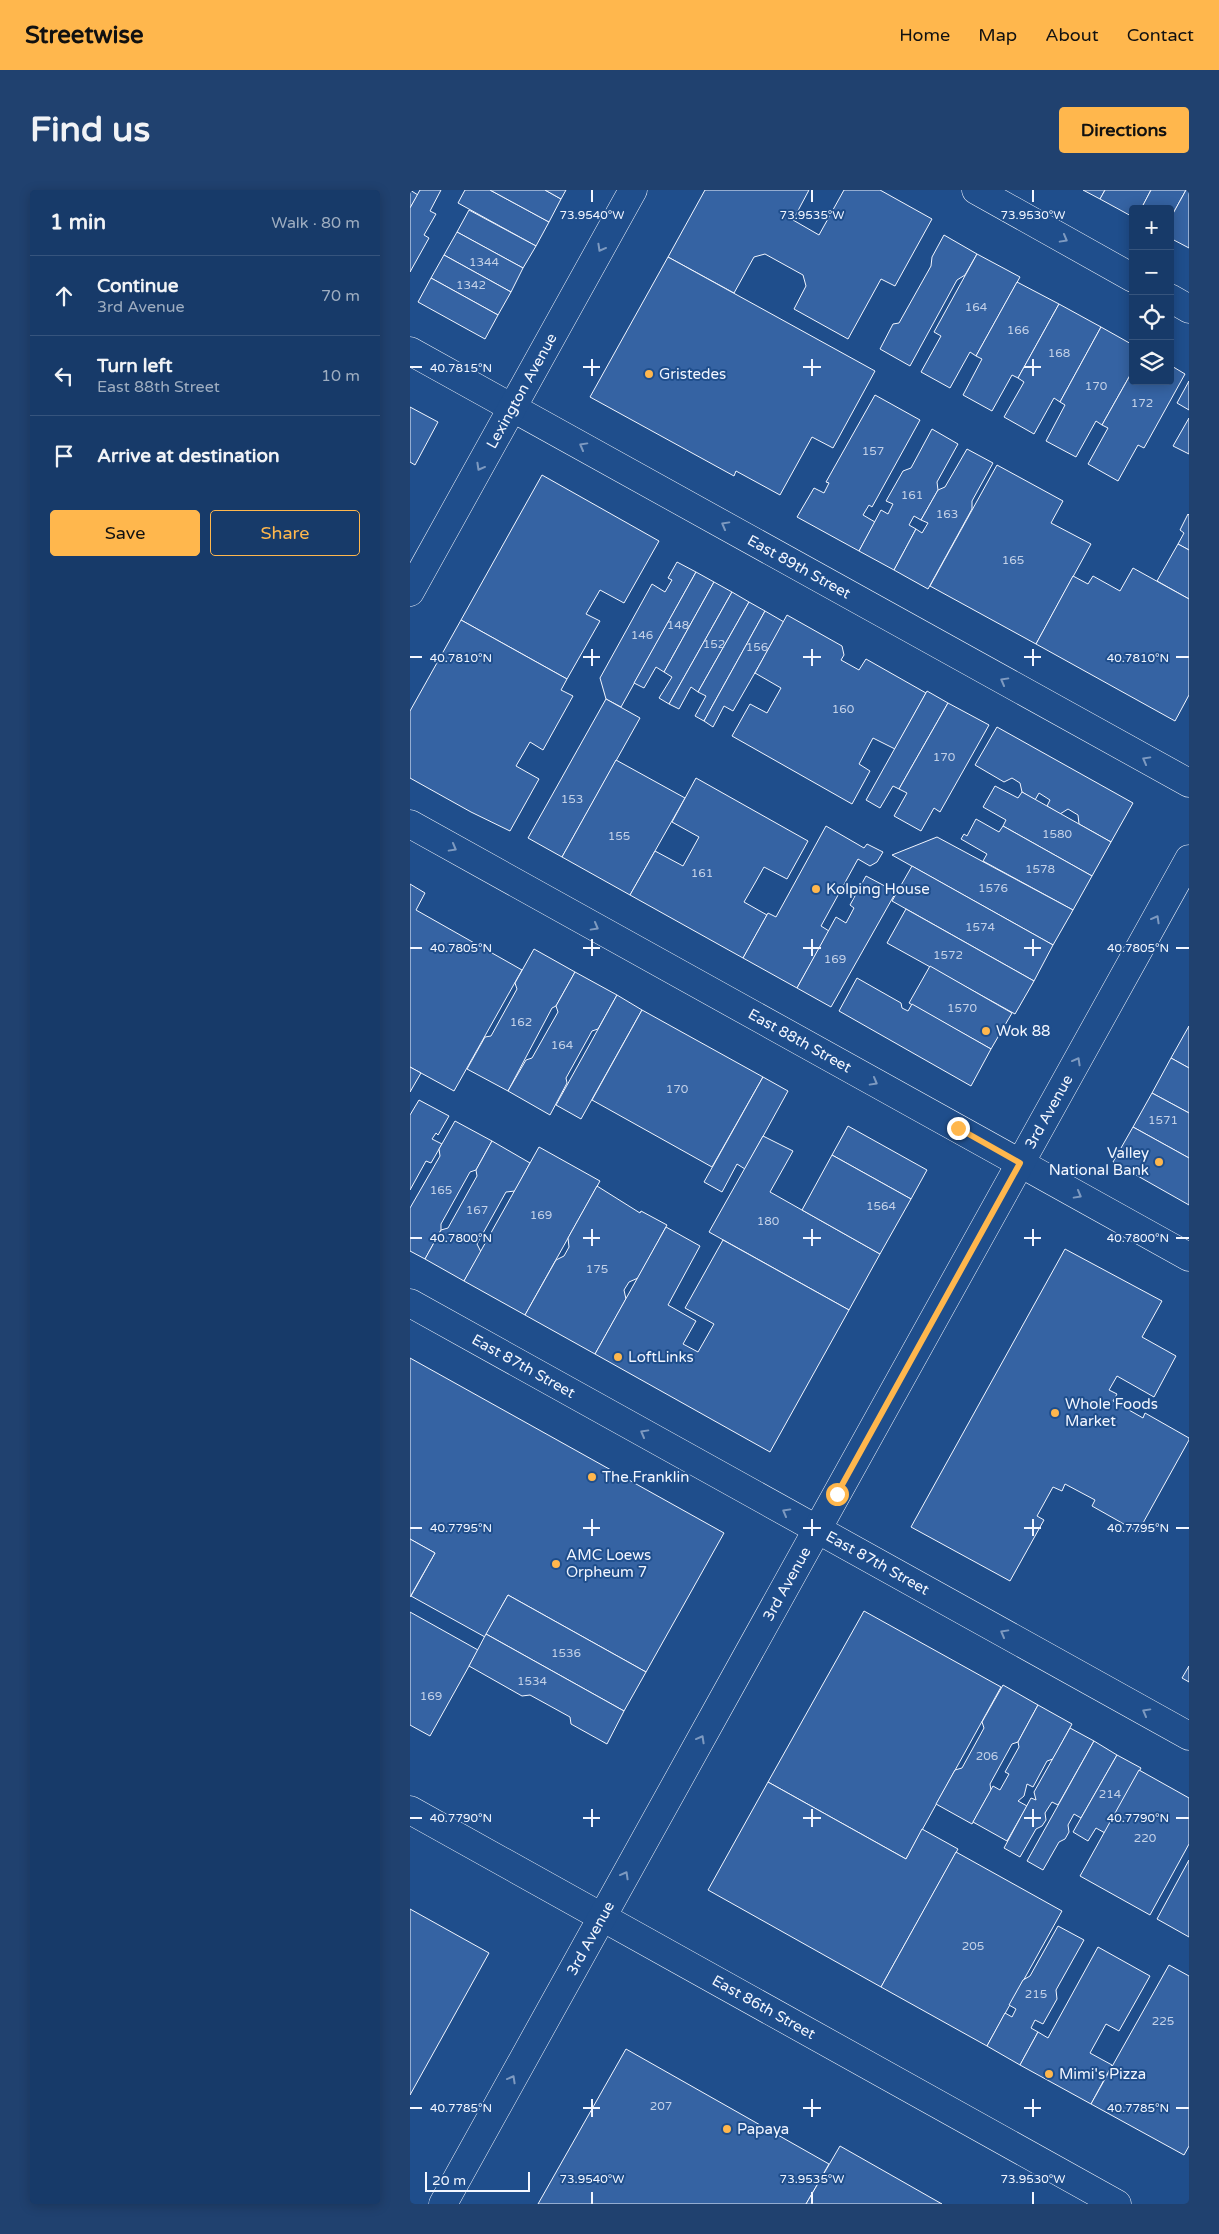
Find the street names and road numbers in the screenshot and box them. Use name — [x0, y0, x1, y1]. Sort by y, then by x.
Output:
street label: Lexington Avenue — [482, 330, 561, 452]
street label: East 89th Street — [744, 531, 854, 603]
street label: East 88th Street — [745, 1005, 855, 1077]
street label: 3rd Avenue — [1021, 1072, 1077, 1152]
street label: East 87th Street — [469, 1330, 579, 1402]
street label: East 87th Street — [823, 1527, 933, 1599]
street label: 3rd Avenue — [759, 1544, 815, 1624]
street label: 3rd Avenue — [563, 1898, 618, 1978]
street label: East 86th Street — [709, 1971, 819, 2043]

